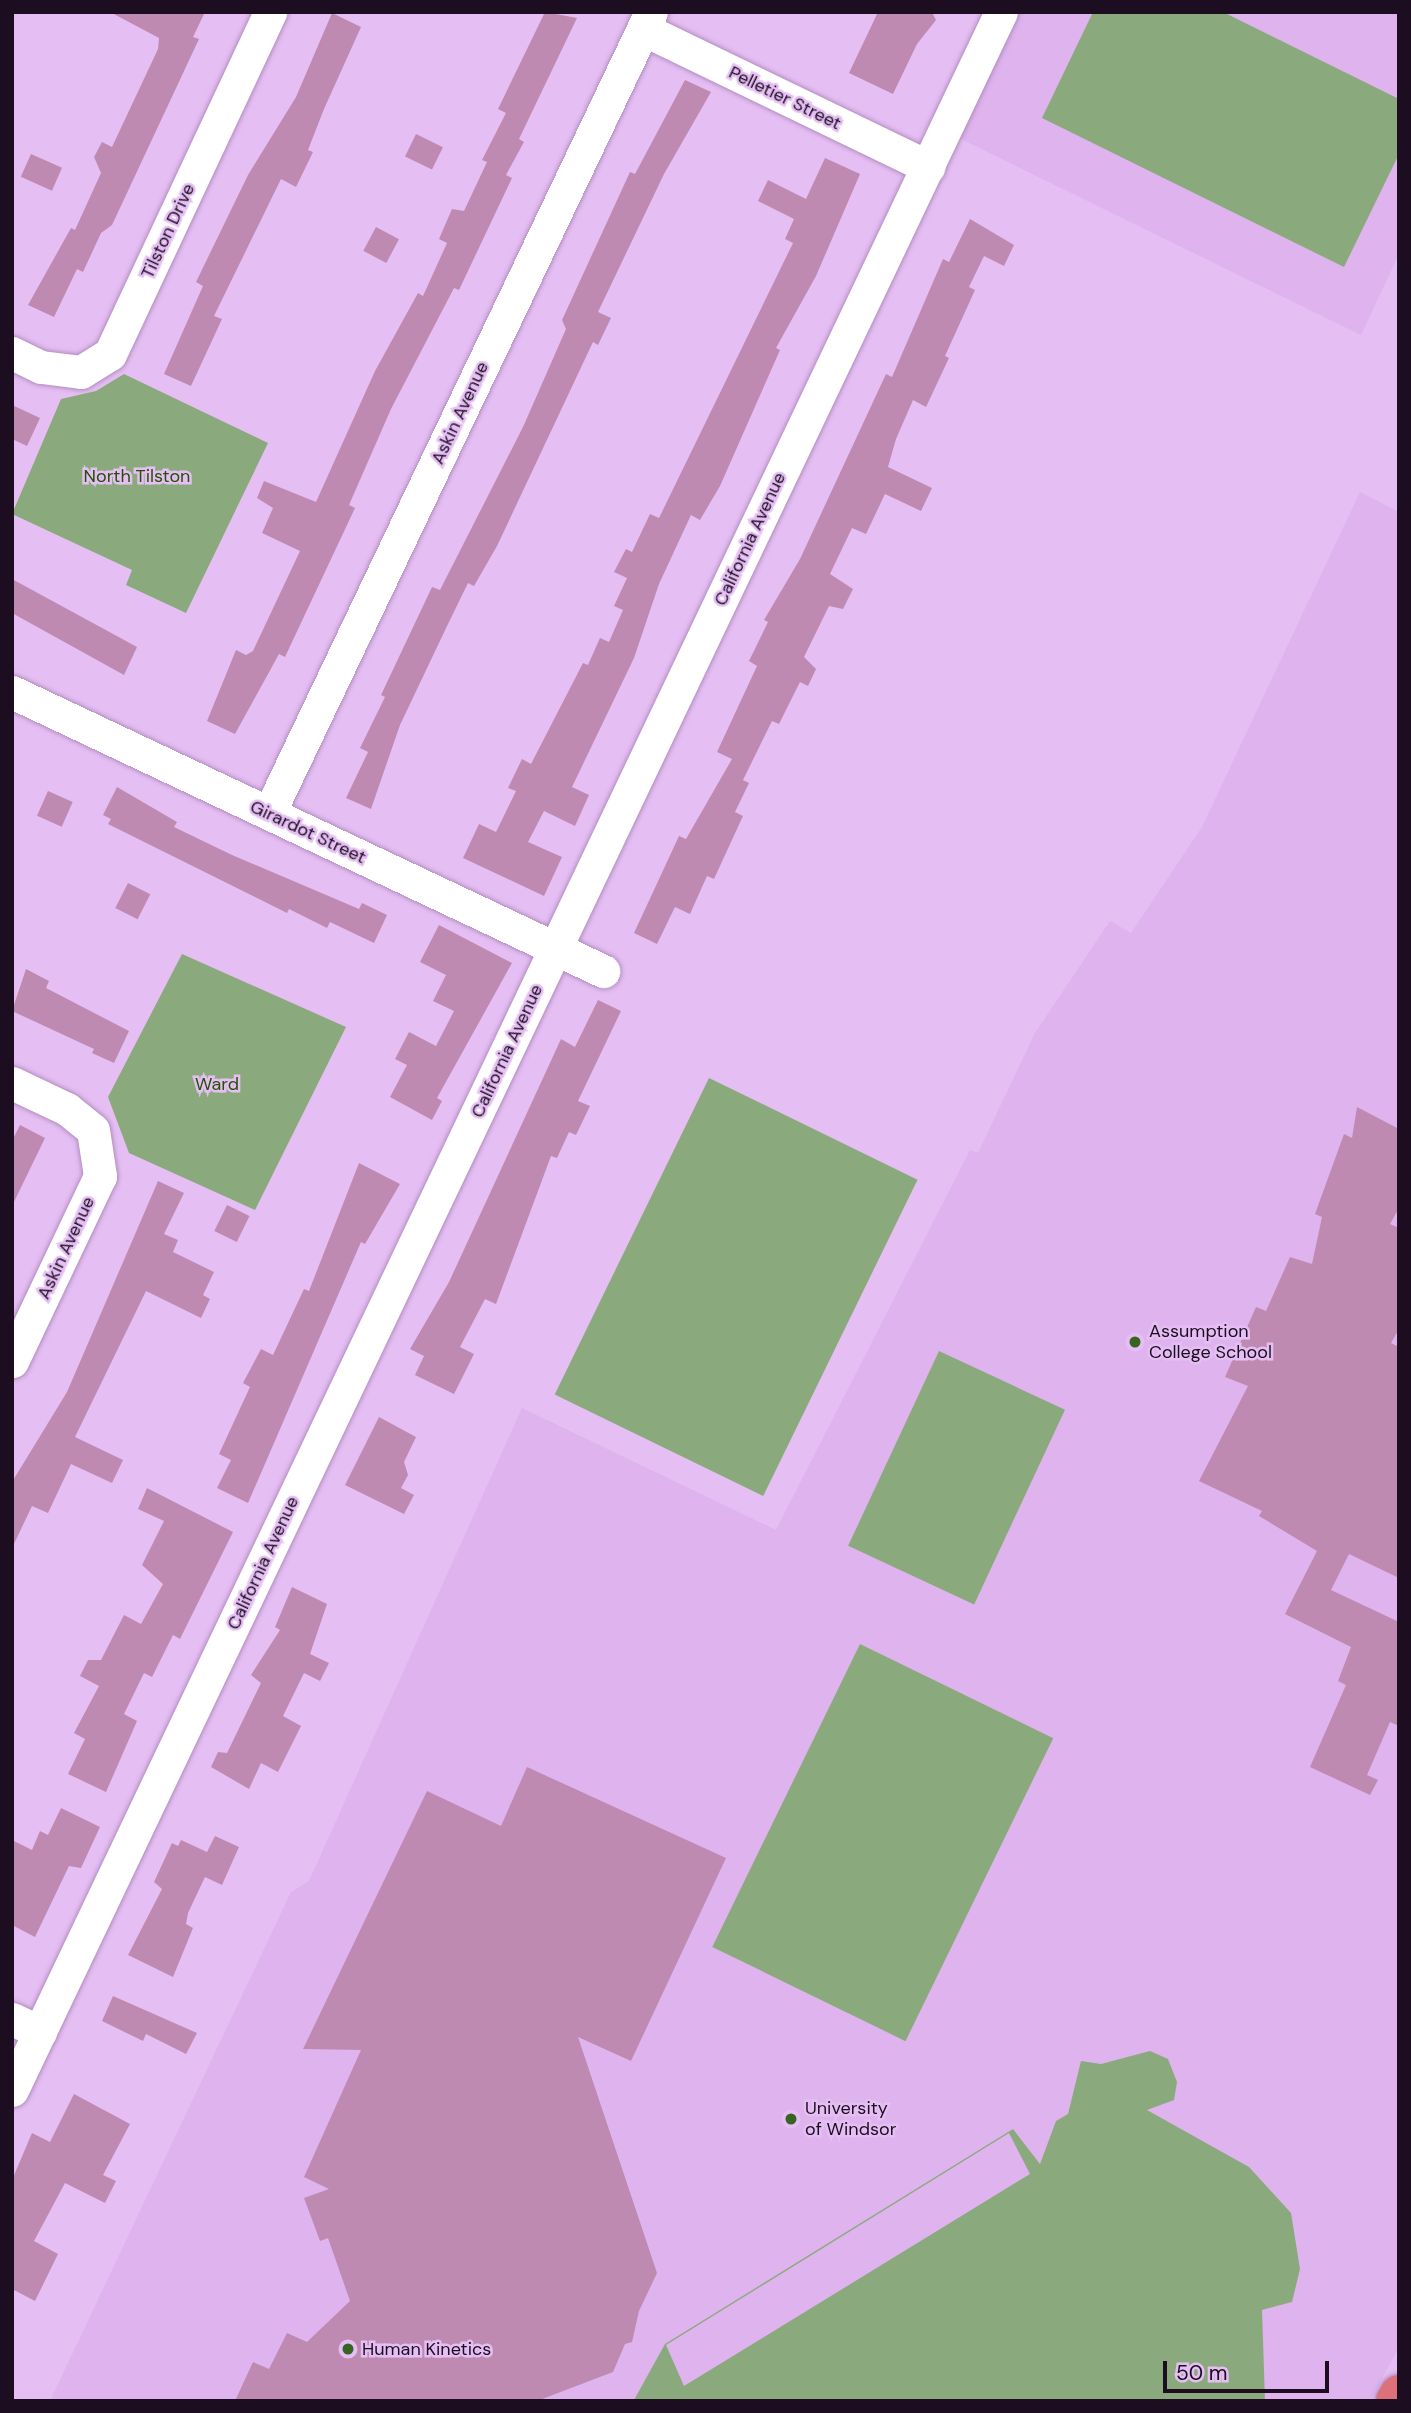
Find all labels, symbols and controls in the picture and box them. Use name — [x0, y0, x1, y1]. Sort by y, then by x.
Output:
street label: Pelletier Street — [725, 62, 845, 134]
street label: Tilston Drive — [137, 180, 199, 282]
street label: Askin Avenue — [427, 358, 493, 468]
park label: North Tilston — [84, 465, 190, 487]
street label: California Avenue — [710, 469, 790, 609]
street label: Girardot Street — [247, 796, 369, 868]
street label: California Avenue — [467, 981, 547, 1121]
park label: Ward — [195, 1073, 239, 1095]
street label: Askin Avenue — [33, 1193, 99, 1303]
place label: Assumption College School — [1149, 1321, 1272, 1364]
marker: Assumption College School — [1127, 1334, 1143, 1350]
street label: California Avenue — [223, 1493, 303, 1633]
place label: University of Windsor — [805, 2098, 896, 2140]
marker: University of Windsor — [783, 2111, 799, 2127]
place label: Human Kinetics — [362, 2338, 491, 2360]
marker: Human Kinetics — [340, 2341, 356, 2357]
scale bar — [1166, 2346, 1332, 2390]
text: 50 m — [1176, 2359, 1227, 2387]

